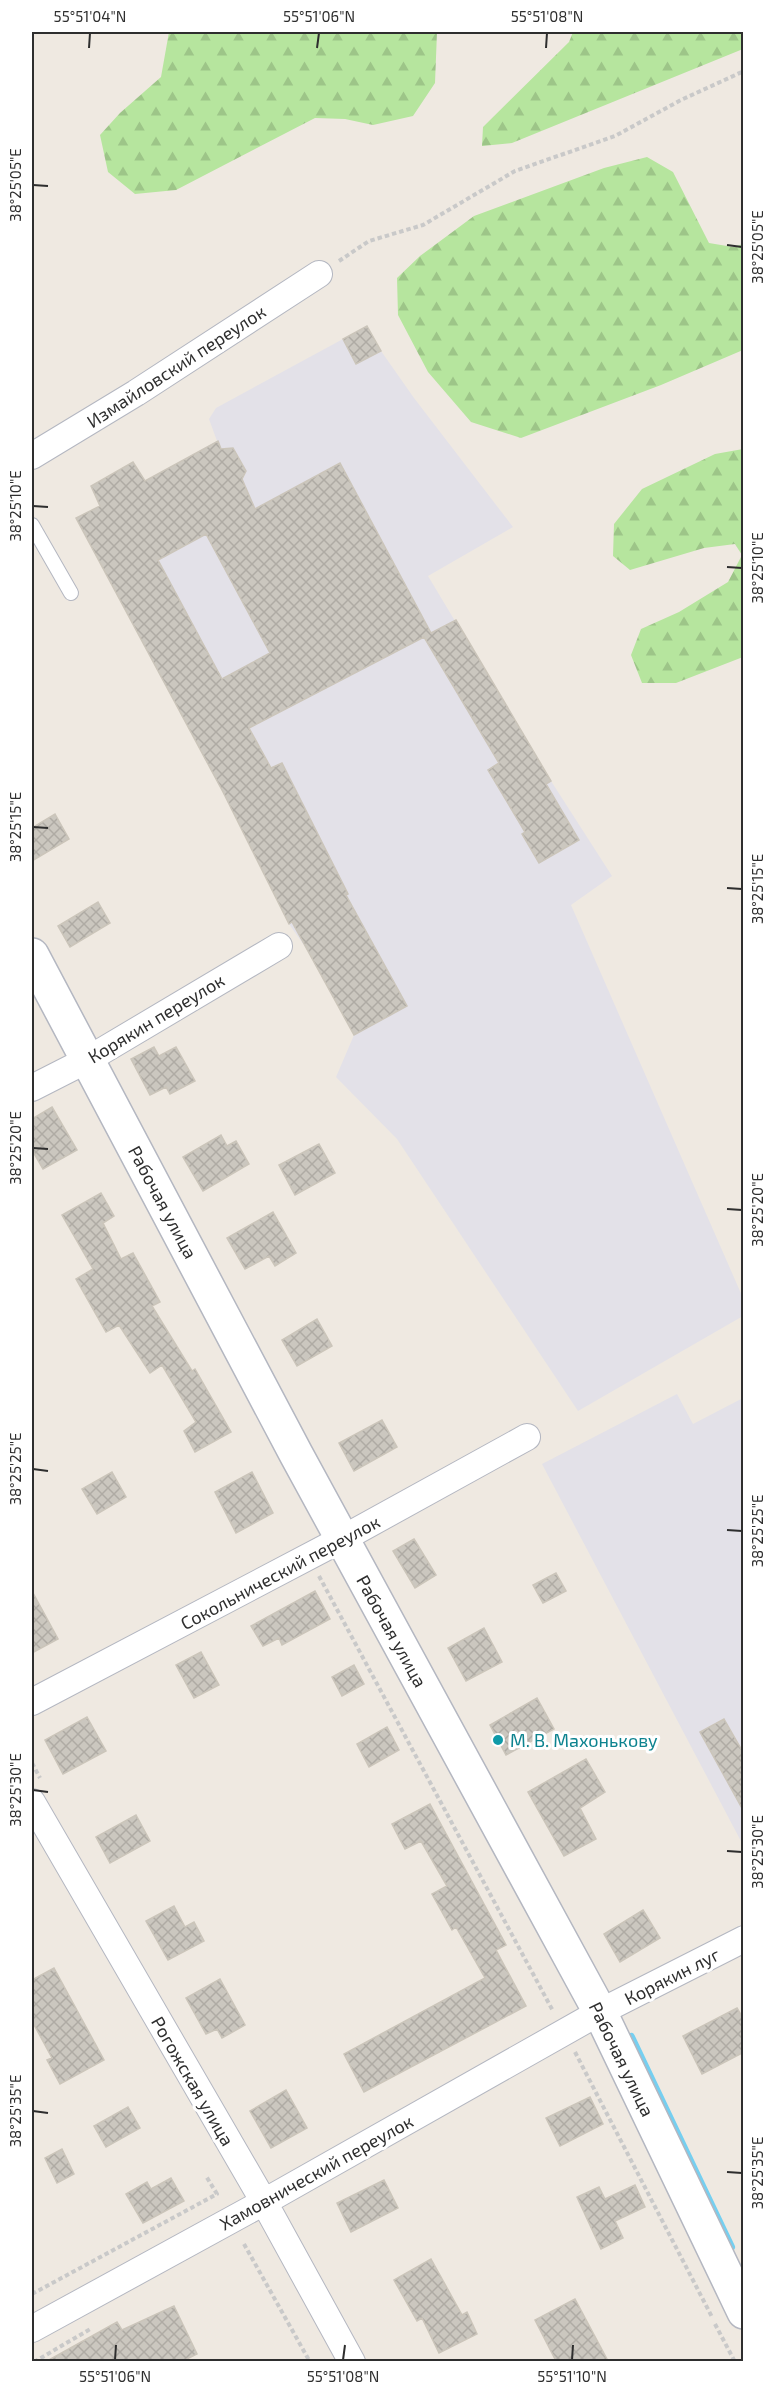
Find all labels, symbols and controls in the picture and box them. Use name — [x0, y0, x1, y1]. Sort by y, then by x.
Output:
text: 55°51'04"N — [54, 7, 126, 25]
text: 55°51'06"N — [283, 7, 355, 25]
text: 55°51'08"N — [511, 7, 583, 25]
text: 38°25'05"E — [6, 148, 24, 222]
text: 38°25'05"E — [748, 210, 766, 284]
street label: Измайловский переулок — [83, 300, 270, 432]
text: 38°25'10"E — [6, 470, 24, 542]
text: 38°25'10"E — [748, 532, 766, 604]
text: 38°25'15"E — [6, 792, 24, 862]
text: 38°25'15"E — [748, 854, 766, 924]
street label: Корякин переулок — [84, 968, 228, 1067]
text: 38°25'20"E — [6, 1111, 24, 1185]
street label: Рабочая улица — [124, 1142, 202, 1262]
text: 38°25'20"E — [748, 1173, 766, 1247]
text: 38°25'25"E — [6, 1433, 24, 1505]
text: 38°25'25"E — [748, 1495, 766, 1567]
street label: Сокольнический переулок — [177, 1510, 384, 1634]
street label: Рабочая улица — [352, 1571, 432, 1691]
place label: М. В. Махонькову — [510, 1729, 658, 1751]
marker: М. В. Махонькову — [491, 1733, 505, 1747]
text: 38°25'30"E — [6, 1753, 24, 1827]
text: 38°25'30"E — [748, 1815, 766, 1889]
street label: Корякин луг — [621, 1943, 723, 2009]
street label: Рабочая улица — [585, 1998, 659, 2120]
street label: Рогожская улица — [147, 2012, 239, 2150]
text: 38°25'35"E — [6, 2075, 24, 2147]
street label: Хамовнический переулок — [215, 2109, 417, 2234]
text: 38°25'35"E — [748, 2137, 766, 2209]
text: 55°51'06"N — [79, 2367, 151, 2385]
text: 55°51'08"N — [307, 2367, 379, 2385]
text: 55°51'10"N — [537, 2367, 607, 2385]

